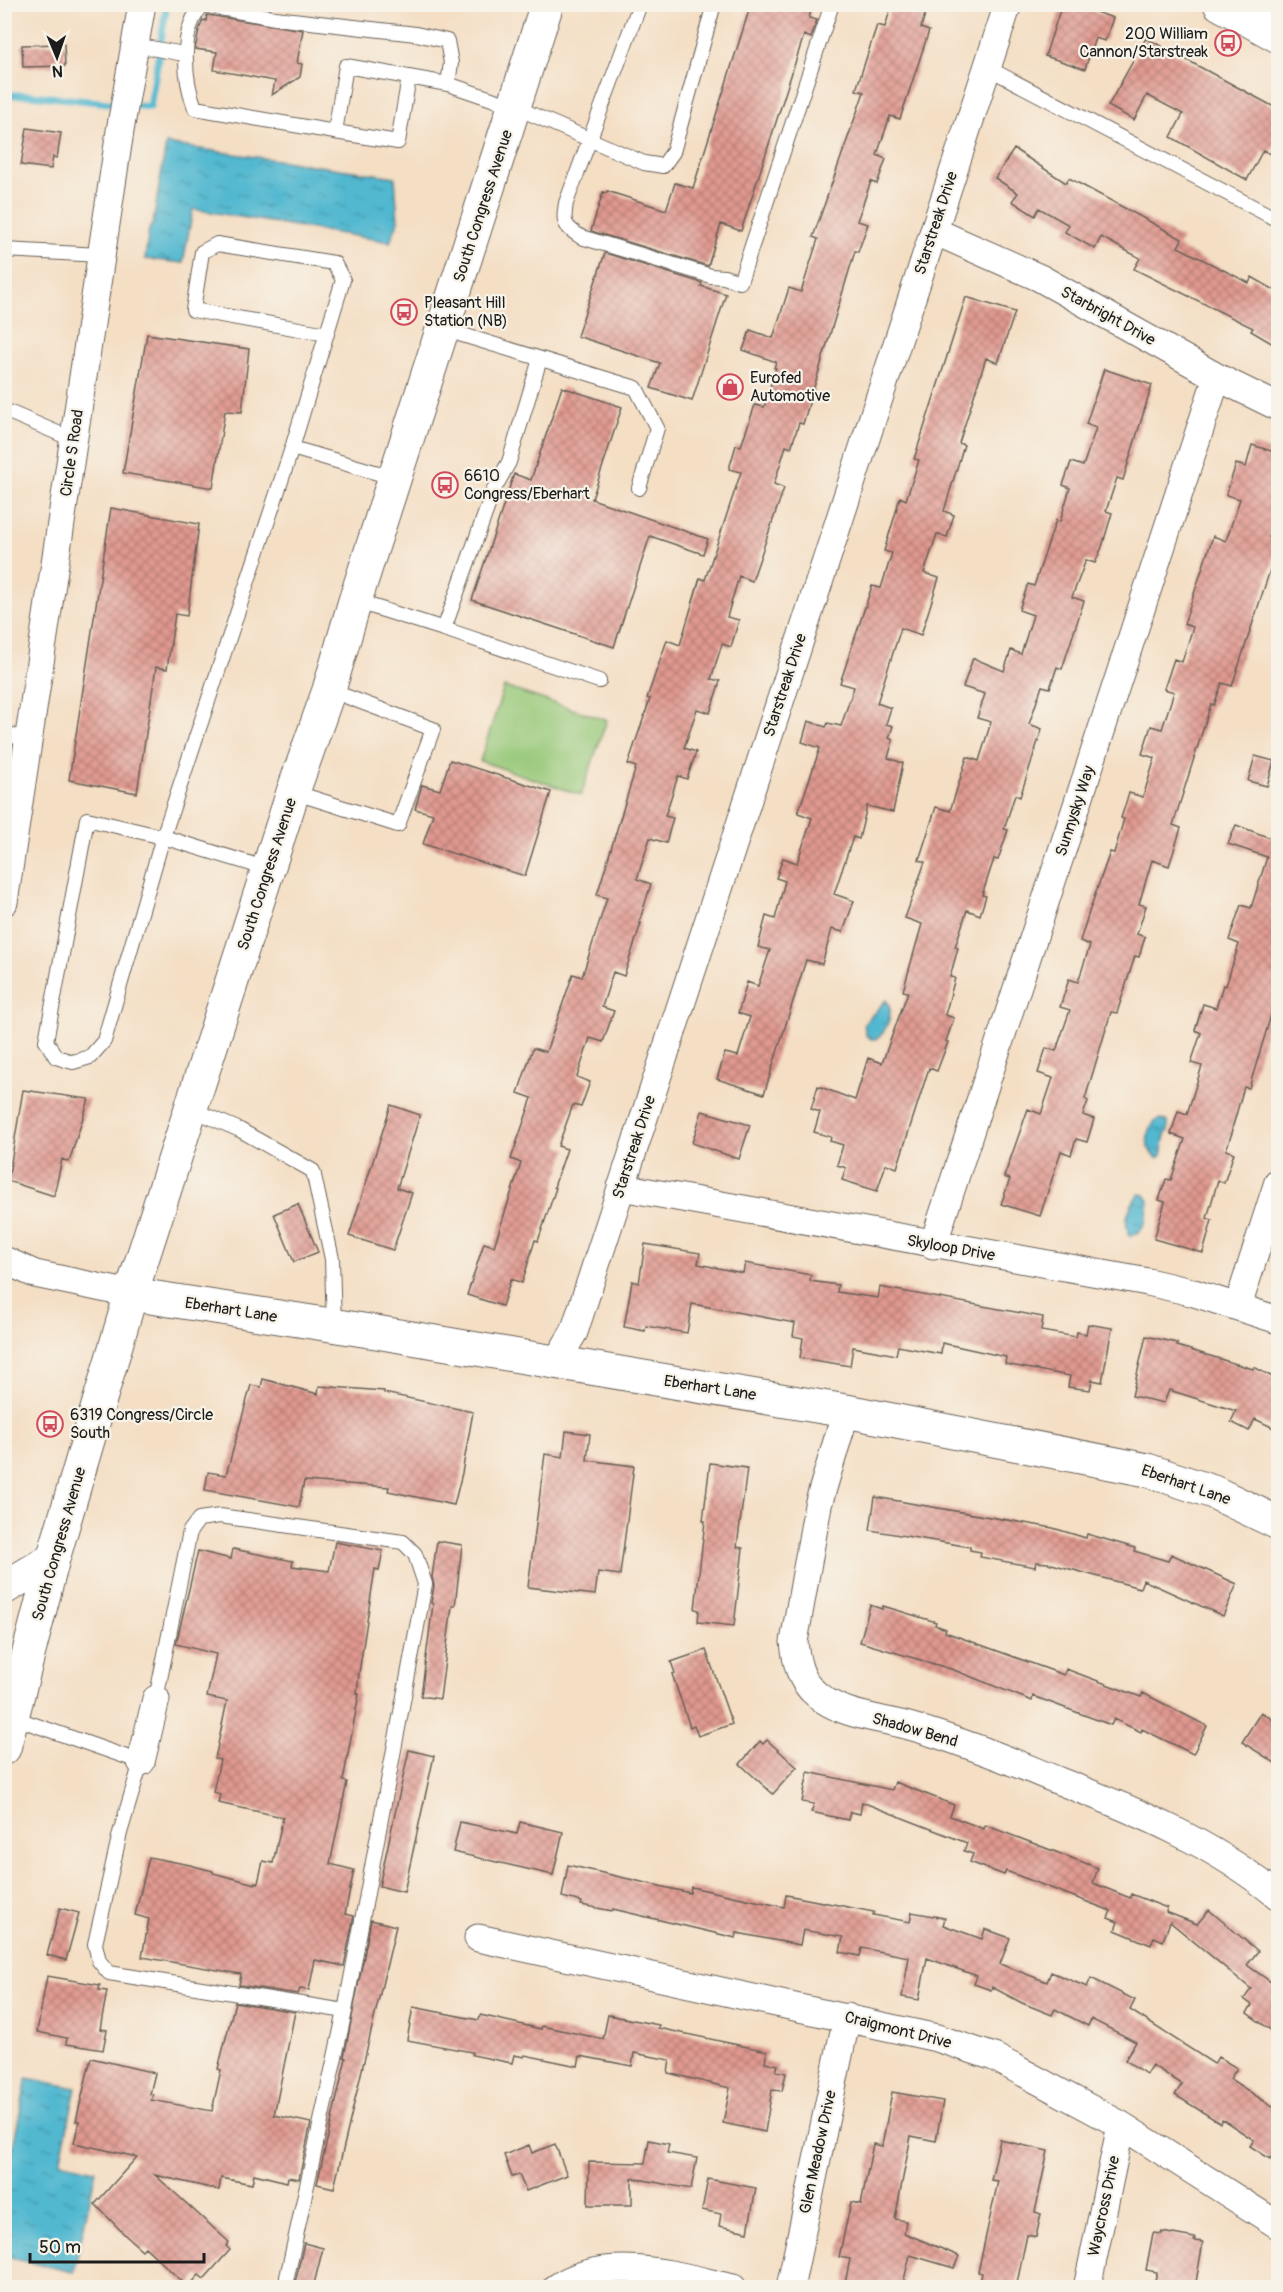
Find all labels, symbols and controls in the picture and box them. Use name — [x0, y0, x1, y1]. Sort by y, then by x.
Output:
place label: 200 William Cannon/Starstreak — [1080, 24, 1208, 62]
north arrow — [27, 27, 87, 87]
bus stop icon: 200 William Cannon/Starstreak — [1213, 28, 1243, 58]
text: N — [52, 61, 63, 81]
street label: South Congress Avenue — [449, 127, 517, 285]
street label: Starstreak Drive — [910, 169, 962, 277]
street label: Starbright Drive — [1057, 282, 1159, 350]
place label: Pleasant Hill Station (NB) — [424, 293, 508, 331]
bus stop icon: Pleasant Hill Station (NB) — [389, 297, 419, 327]
place label: Eurofed Automotive — [750, 368, 830, 406]
shop icon: Eurofed Automotive — [715, 372, 745, 402]
street label: Circle S Road — [56, 408, 88, 498]
place label: 6610 Congress/Eberhart — [464, 466, 590, 504]
bus stop icon: 6610 Congress/Eberhart — [430, 470, 460, 500]
street label: Starstreak Drive — [759, 631, 811, 739]
street label: Sunnysky Way — [1051, 763, 1099, 859]
street label: South Congress Avenue — [233, 795, 301, 953]
street label: Starstreak Drive — [608, 1093, 660, 1201]
street label: Skyloop Drive — [905, 1230, 997, 1266]
street label: Eberhart Lane — [183, 1293, 279, 1327]
street label: Eberhart Lane — [662, 1371, 758, 1405]
place label: 6319 Congress/Circle South — [70, 1405, 213, 1443]
bus stop icon: 6319 Congress/Circle South — [35, 1409, 65, 1439]
street label: Eberhart Lane — [1139, 1460, 1233, 1510]
street label: South Congress Avenue — [27, 1465, 91, 1623]
street label: Shadow Bend — [870, 1708, 960, 1752]
street label: Craigmont Drive — [842, 2007, 954, 2053]
street label: Glen Meadow Drive — [795, 2088, 841, 2216]
street label: Waycross Drive — [1084, 2154, 1124, 2258]
scale bar — [30, 2226, 204, 2264]
text: 50 m — [39, 2236, 81, 2259]

